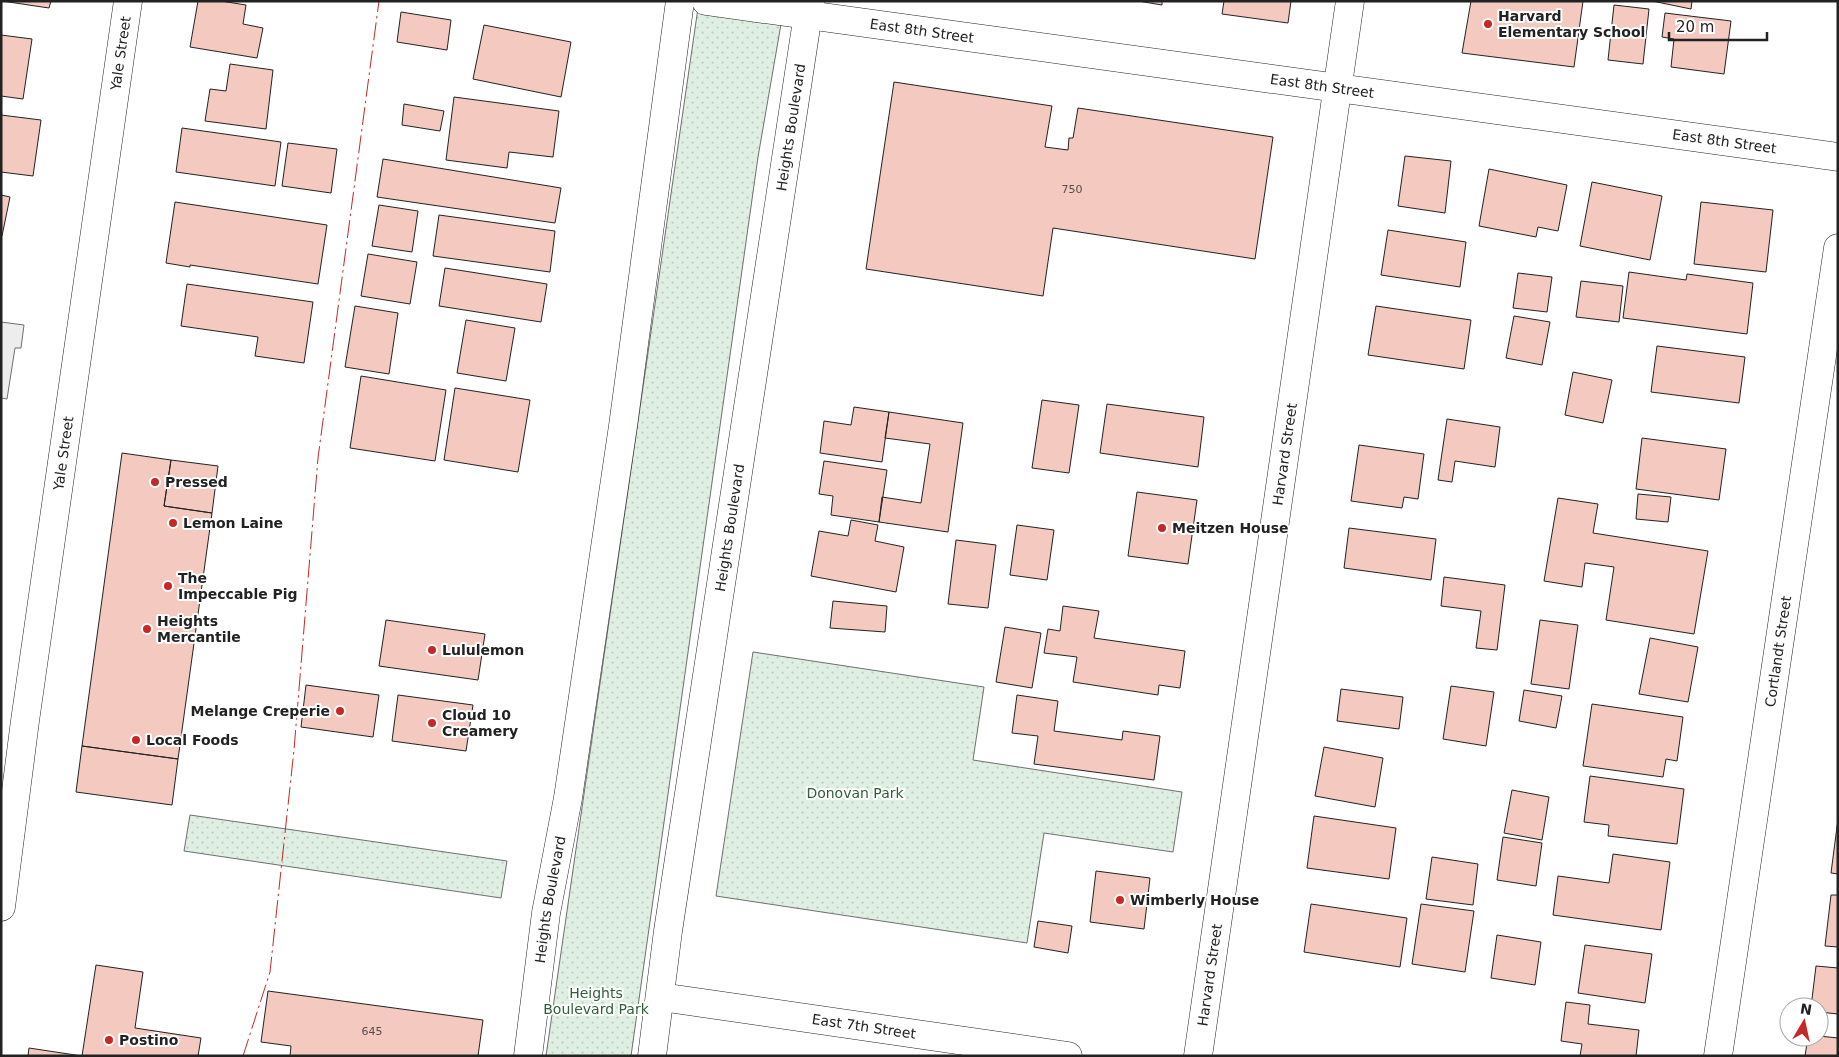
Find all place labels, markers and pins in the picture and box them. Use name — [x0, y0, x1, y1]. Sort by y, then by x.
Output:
place label: Harvard Elementary School — [1498, 8, 1645, 40]
marker: Harvard Elementary School — [1482, 18, 1494, 30]
place label: Pressed — [165, 474, 228, 490]
marker: Pressed — [149, 476, 161, 488]
place label: Lemon Laine — [183, 515, 283, 531]
marker: Lemon Laine — [167, 517, 179, 529]
place label: Meitzen House — [1172, 520, 1289, 536]
marker: Meitzen House — [1156, 522, 1168, 534]
place label: The Impeccable Pig — [178, 570, 298, 602]
marker: The Impeccable Pig — [162, 580, 174, 592]
place label: Heights Mercantile — [157, 613, 241, 645]
marker: Heights Mercantile — [141, 623, 153, 635]
place label: Lululemon — [442, 642, 524, 658]
marker: Lululemon — [426, 644, 438, 656]
place label: Melange Creperie — [191, 703, 330, 719]
marker: Melange Creperie — [334, 705, 346, 717]
place label: Cloud 10 Creamery — [442, 707, 518, 739]
marker: Cloud 10 Creamery — [426, 717, 438, 729]
place label: Local Foods — [146, 732, 239, 748]
marker: Local Foods — [130, 734, 142, 746]
place label: Wimberly House — [1130, 892, 1259, 908]
marker: Wimberly House — [1114, 894, 1126, 906]
place label: Postino — [119, 1032, 179, 1048]
marker: Postino — [103, 1034, 115, 1046]

